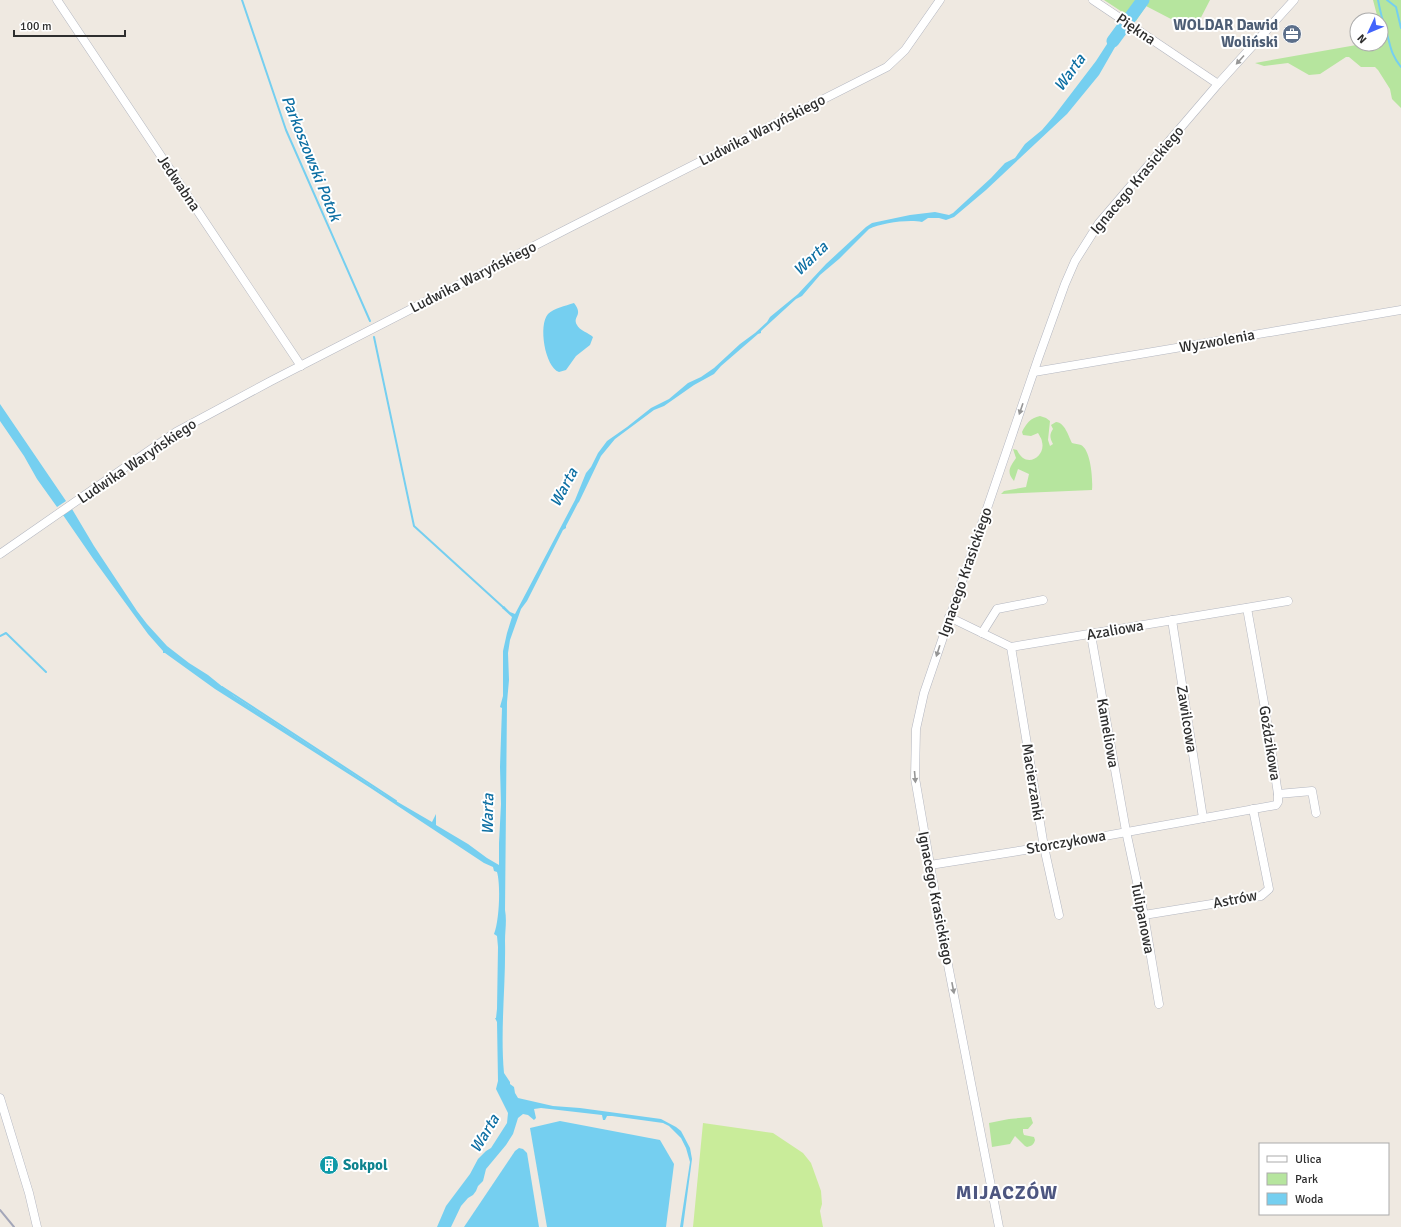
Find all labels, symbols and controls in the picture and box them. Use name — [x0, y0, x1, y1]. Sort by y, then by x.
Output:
street label: Piękna — [1113, 9, 1159, 49]
scale bar — [14, 12, 125, 38]
north arrow — [1349, 12, 1389, 52]
place label: WOLDAR Dawid Woliński — [1173, 16, 1278, 51]
text: 100 m — [20, 19, 52, 34]
office icon: WOLDAR Dawid Woliński — [1281, 23, 1303, 45]
text: N — [1355, 31, 1370, 46]
water label: Warta — [1050, 49, 1090, 95]
one-way arrow — [1236, 56, 1245, 65]
street label: Ludwika Waryńskiego — [696, 90, 828, 170]
water label: Parkoszowski Potok — [277, 93, 346, 226]
street label: Ignacego Krasickiego — [1086, 122, 1188, 238]
street label: Jedwabna — [154, 151, 204, 215]
street label: Ludwika Waryńskiego — [407, 237, 539, 317]
water label: Warta — [789, 237, 833, 280]
street label: Wyzwolenia — [1178, 325, 1256, 357]
one-way arrow — [1018, 403, 1024, 415]
street label: Ludwika Waryńskiego — [74, 414, 200, 507]
water label: Warta — [545, 464, 583, 510]
street label: Ignacego Krasickiego — [934, 505, 996, 639]
street label: Azaliowa — [1085, 616, 1145, 644]
one-way arrow — [935, 645, 941, 657]
street label: Zawilcowa — [1173, 684, 1201, 754]
street label: Kameliowa — [1093, 697, 1123, 769]
street label: Goździkowa — [1255, 704, 1285, 782]
street label: Macierzanki — [1018, 742, 1048, 822]
one-way arrow — [912, 771, 918, 784]
water label: Warta — [478, 792, 498, 835]
street label: Storczykowa — [1025, 826, 1107, 858]
street label: Ignacego Krasickiego — [914, 830, 958, 967]
street label: Tulipanowa — [1127, 881, 1159, 955]
street label: Astrów — [1211, 886, 1259, 912]
one-way arrow — [950, 982, 956, 994]
water label: Warta — [466, 1110, 504, 1156]
legend — [1259, 1143, 1389, 1215]
text: Ulica — [1295, 1152, 1322, 1167]
building icon: Sokpol — [318, 1154, 340, 1176]
place label: Sokpol — [343, 1156, 388, 1174]
text: Park — [1295, 1172, 1318, 1187]
district label: MIJACZÓW — [956, 1181, 1058, 1205]
text: Woda — [1295, 1192, 1323, 1207]

